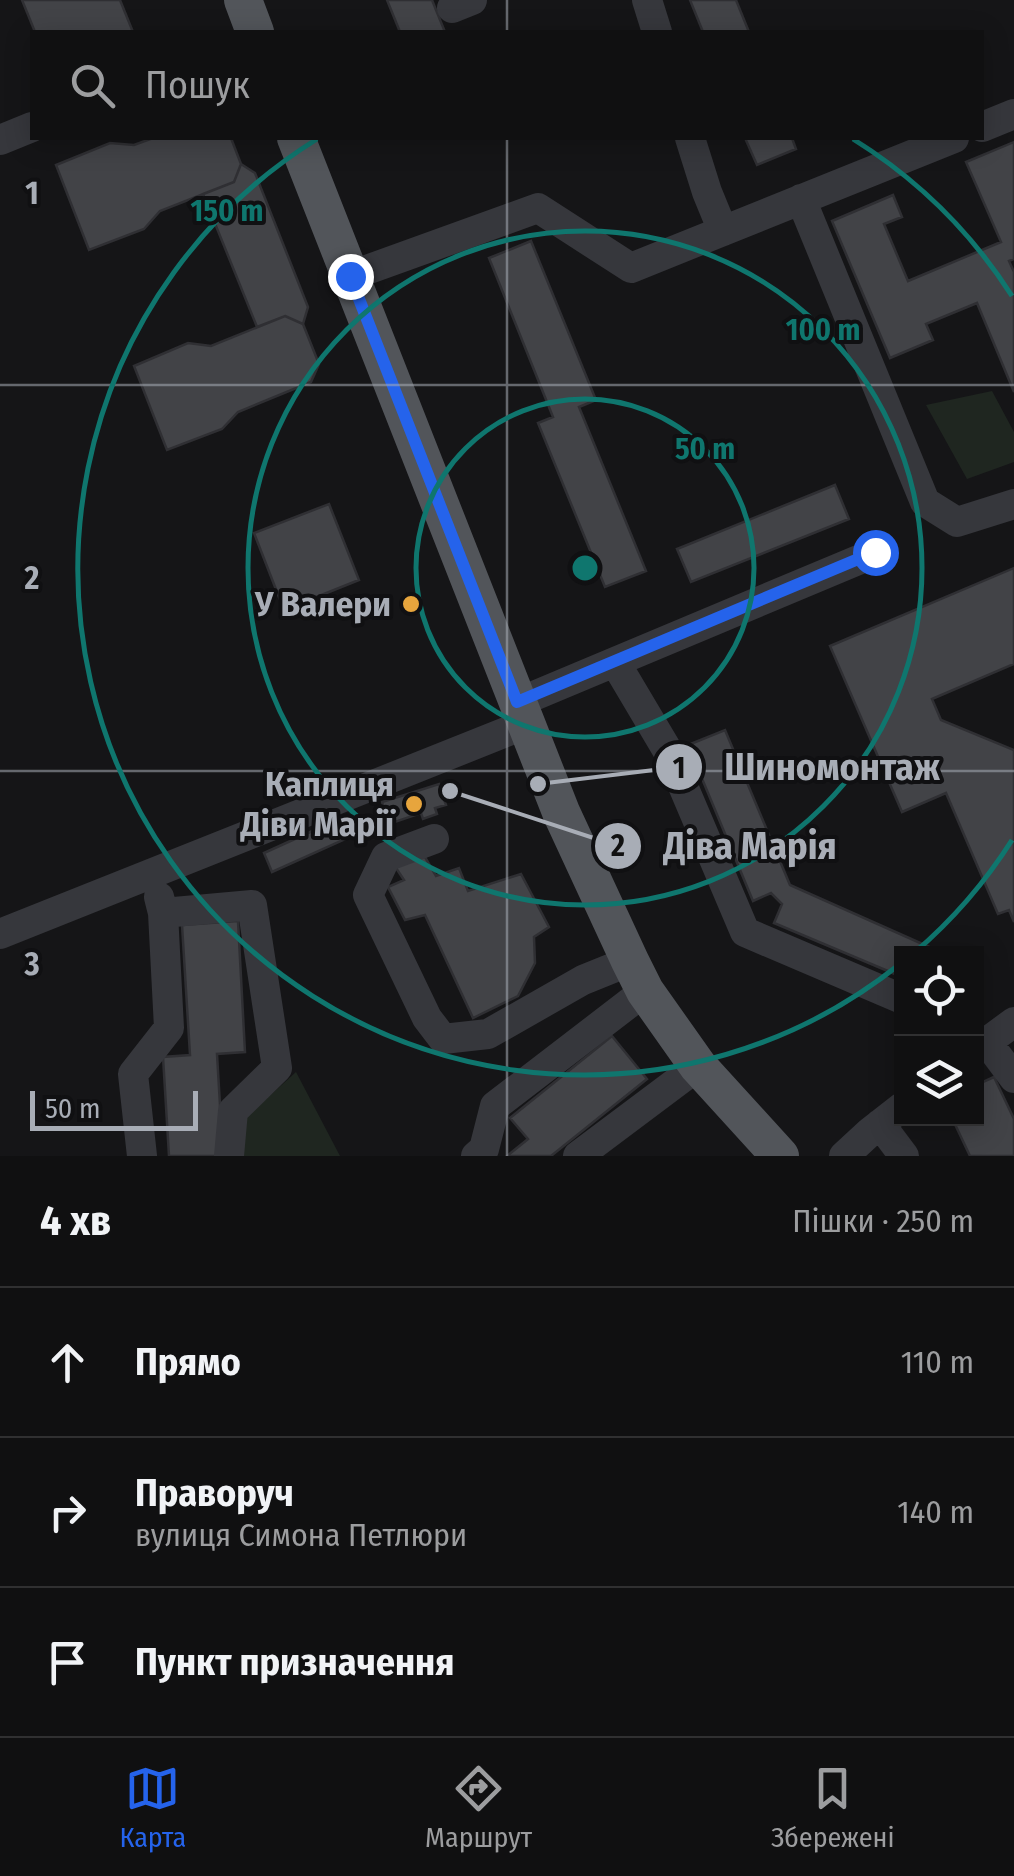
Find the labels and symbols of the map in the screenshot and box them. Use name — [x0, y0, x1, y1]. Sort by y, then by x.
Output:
text: 1 — [25, 174, 39, 212]
text: 150 m — [191, 193, 263, 229]
route end — [328, 254, 374, 300]
text: 100 m — [786, 312, 860, 348]
text: 50 m — [675, 431, 735, 467]
route start — [853, 530, 899, 576]
centre of rings — [567, 550, 603, 586]
text: 2 — [24, 559, 40, 597]
place label: У Валери — [254, 583, 391, 625]
marker: У Валери — [400, 593, 422, 615]
callout: Шиномонтаж — [654, 733, 960, 801]
text: Шиномонтаж — [724, 744, 940, 790]
text: 1 — [673, 750, 685, 786]
place label: Каплиця Діви Марії — [240, 763, 396, 845]
marker: Каплиця Діви Марії — [403, 793, 425, 815]
callout: Діва Марія — [593, 812, 857, 880]
text: Діва Марія — [662, 823, 837, 869]
text: 2 — [610, 828, 625, 864]
text: 3 — [23, 945, 40, 983]
scale bar — [30, 1086, 198, 1130]

